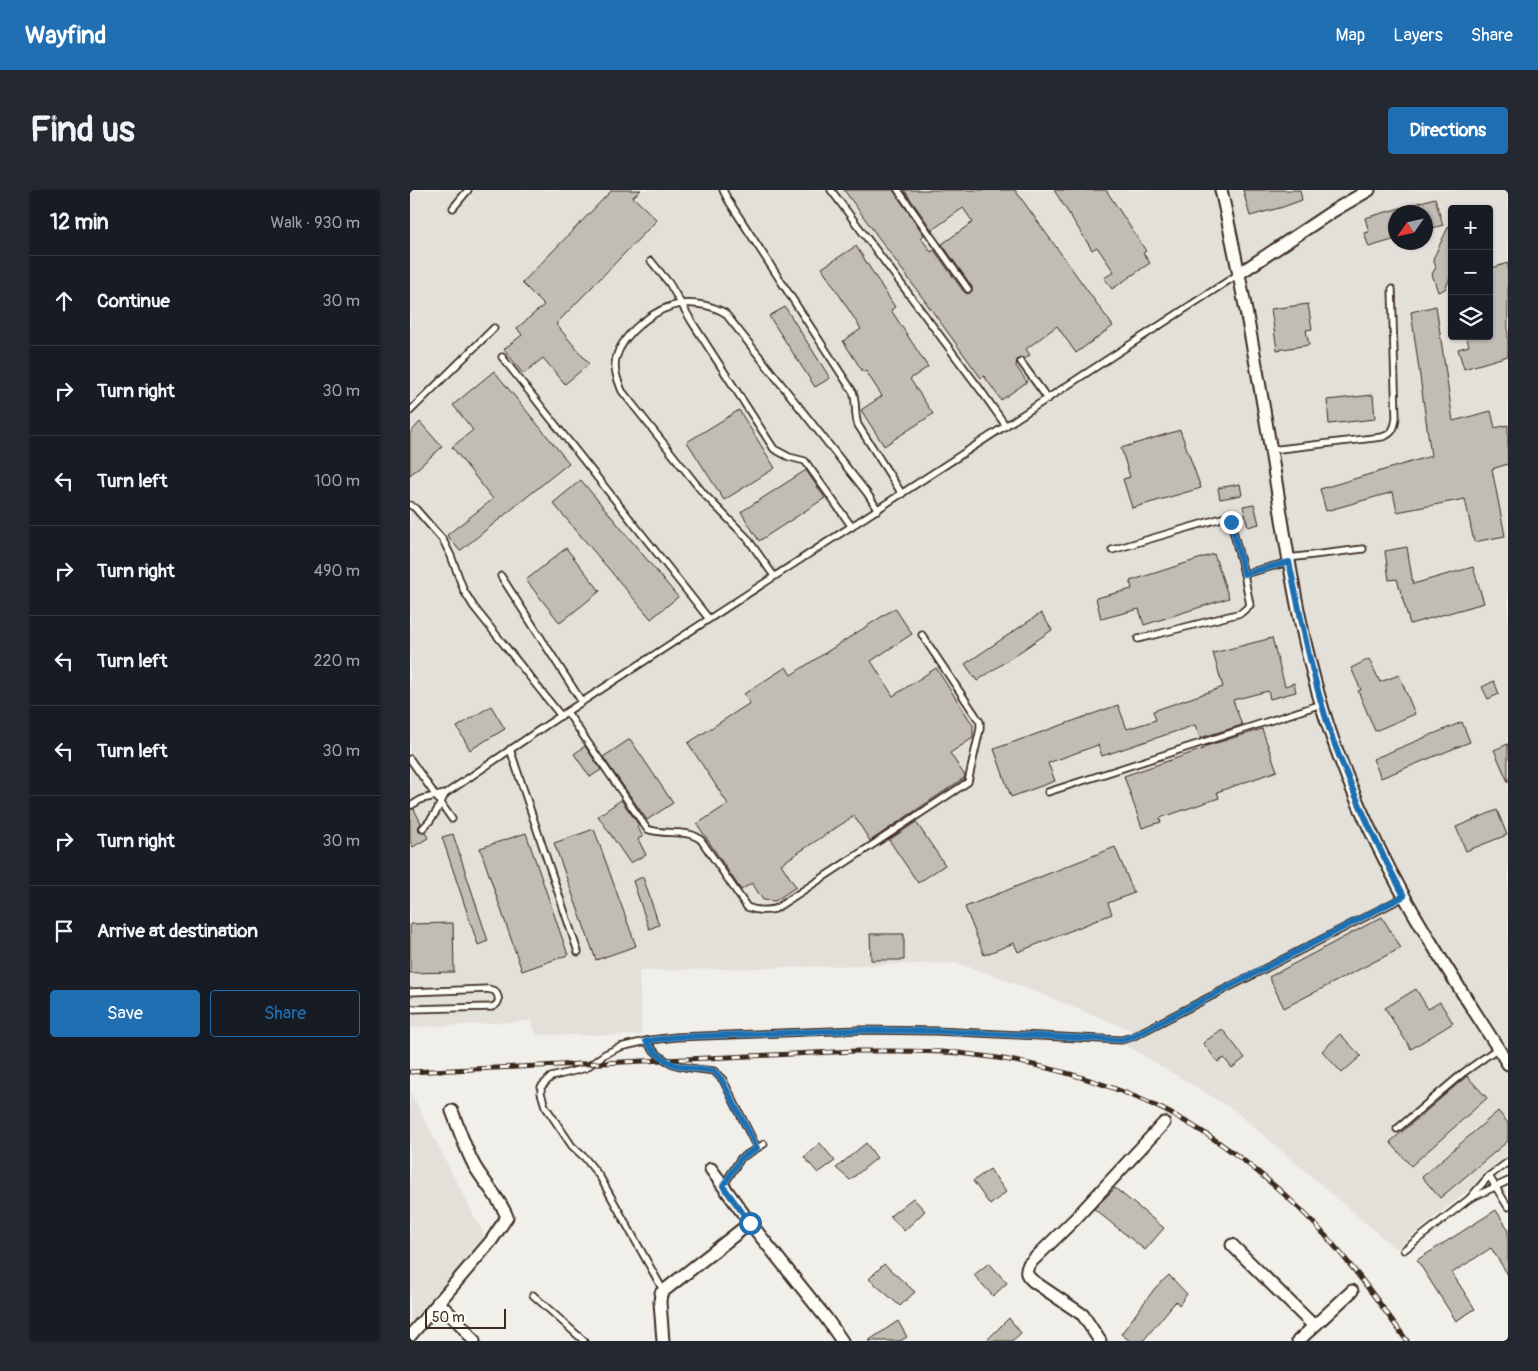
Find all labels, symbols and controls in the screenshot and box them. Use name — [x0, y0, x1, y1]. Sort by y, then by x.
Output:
text: Wayfind — [25, 21, 106, 50]
text: Map — [1336, 24, 1365, 47]
text: Layers — [1393, 24, 1443, 47]
text: Share — [1471, 24, 1513, 47]
button: Directions — [1388, 107, 1508, 154]
text: Find us — [30, 108, 135, 152]
north arrow — [1388, 205, 1433, 250]
map controls — [1448, 205, 1493, 340]
button: + — [1448, 205, 1493, 250]
text: 12 min — [50, 209, 109, 236]
text: Walk · 930 m — [271, 213, 360, 233]
button: − — [1448, 250, 1493, 295]
icon: ahead — [50, 287, 78, 315]
text: Continue — [97, 289, 170, 313]
text: 30 m — [322, 291, 360, 311]
button: layers — [1448, 295, 1493, 340]
icon: right — [50, 377, 78, 405]
text: Turn right — [97, 379, 175, 403]
text: 30 m — [322, 381, 360, 401]
icon: left — [50, 467, 78, 495]
text: Turn left — [97, 469, 167, 493]
text: 100 m — [314, 471, 360, 491]
route end — [1220, 511, 1243, 534]
icon: right — [50, 557, 78, 585]
text: Turn right — [97, 559, 175, 583]
text: 490 m — [314, 561, 360, 581]
icon: left — [50, 647, 78, 675]
text: Turn left — [97, 649, 167, 673]
text: 220 m — [314, 651, 360, 671]
icon: left — [50, 737, 78, 765]
text: Turn left — [97, 739, 167, 763]
text: 30 m — [322, 741, 360, 761]
icon: right — [50, 827, 78, 855]
text: Turn right — [97, 829, 175, 853]
text: 30 m — [322, 831, 360, 851]
icon: arrive — [50, 917, 78, 945]
text: Arrive at destination — [97, 919, 258, 943]
button: Save — [50, 990, 200, 1037]
button: Share — [210, 990, 360, 1037]
route start — [739, 1212, 762, 1235]
scale bar — [425, 1306, 506, 1329]
text: 50 m — [432, 1309, 465, 1326]

